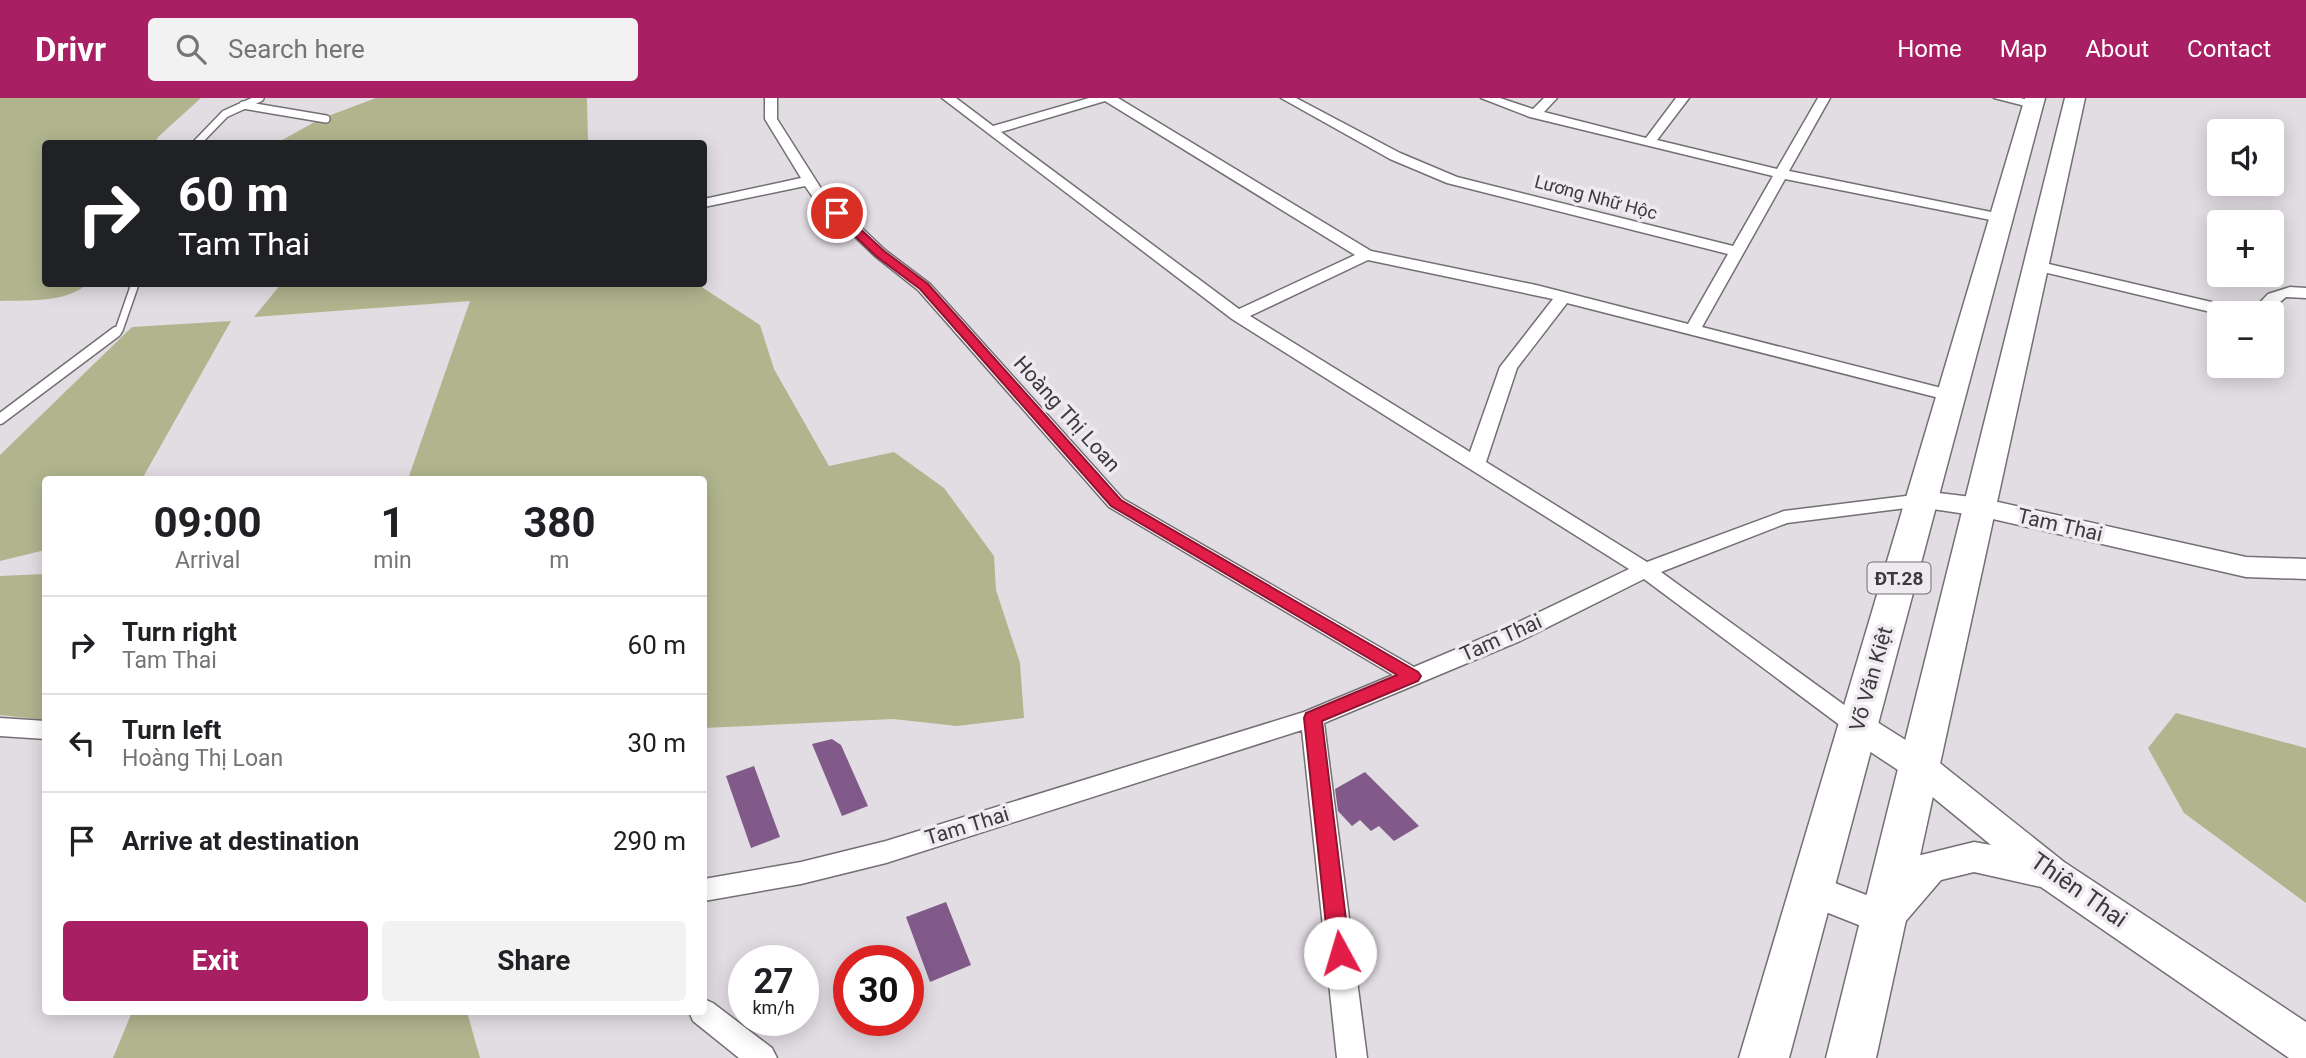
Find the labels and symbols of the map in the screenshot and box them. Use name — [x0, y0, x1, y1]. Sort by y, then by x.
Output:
street label: Lương Nhữ Hộc — [1532, 171, 1660, 223]
pin — [807, 183, 867, 243]
street label: Hoàng Thị Loan — [1009, 351, 1125, 477]
street label: Tam Thai — [2015, 504, 2105, 546]
road number: ĐT.28 — [1868, 562, 1930, 593]
street label: Tam Thai — [1457, 609, 1545, 667]
street label: Võ Văn Kiệt — [1845, 624, 1897, 734]
street label: Tam Thai — [922, 802, 1012, 850]
street label: Thiên Thai — [2025, 847, 2133, 933]
position arrow — [1303, 916, 1377, 990]
speed limit sign: 30 — [833, 945, 924, 1036]

